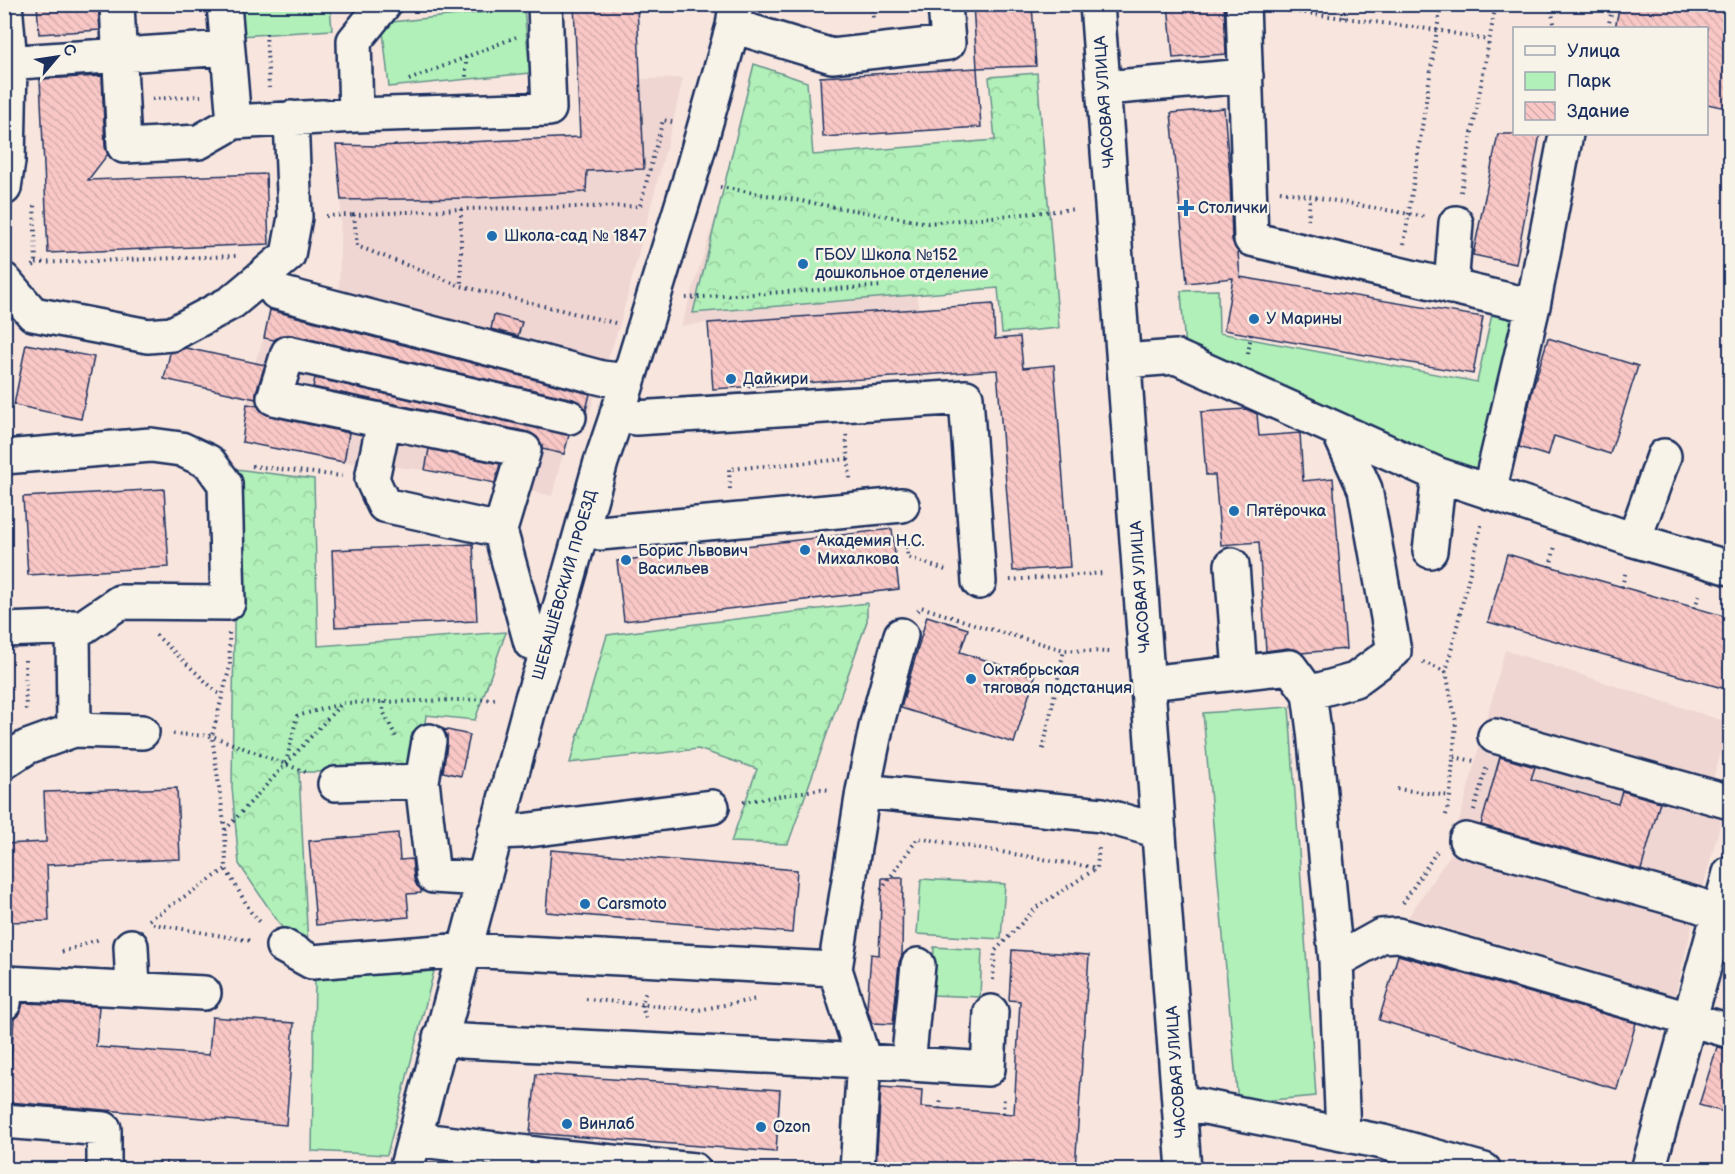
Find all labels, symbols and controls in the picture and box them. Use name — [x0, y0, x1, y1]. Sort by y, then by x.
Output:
north arrow — [27, 27, 87, 87]
legend — [1513, 27, 1708, 135]
street label: ЧАСОВАЯ УЛИЦА — [1091, 35, 1119, 169]
text: С — [58, 41, 80, 60]
text: Улица — [1567, 41, 1621, 62]
text: Парк — [1567, 71, 1611, 92]
text: Здание — [1567, 101, 1629, 122]
place label: Столички — [1198, 199, 1268, 218]
marker: Столички — [1179, 201, 1193, 215]
place label: Школа-сад № 1847 — [504, 227, 646, 246]
marker: Школа-сад № 1847 — [485, 229, 499, 243]
place label: ГБОУ Школа №152 дошкольное отделение — [815, 246, 989, 283]
marker: ГБОУ Школа №152 дошкольное отделение — [796, 257, 810, 271]
place label: У Марины — [1266, 310, 1342, 329]
marker: У Марины — [1247, 312, 1261, 326]
place label: Дайкири — [743, 370, 808, 389]
marker: Дайкири — [724, 372, 738, 386]
street label: ШЕБАШЁВСКИЙ ПРОЕЗД — [528, 487, 601, 682]
place label: Пятёрочка — [1246, 502, 1327, 521]
marker: Пятёрочка — [1227, 504, 1241, 518]
street label: ЧАСОВАЯ УЛИЦА — [1127, 520, 1155, 654]
place label: Академия Н.С. Михалкова — [816, 532, 925, 569]
place label: Борис Львович Васильев — [638, 542, 748, 579]
marker: Академия Н.С. Михалкова — [798, 543, 812, 557]
marker: Борис Львович Васильев — [619, 553, 633, 567]
place label: Октябрьская тяговая подстанция — [983, 661, 1132, 698]
marker: Октябрьская тяговая подстанция — [964, 672, 978, 686]
place label: Carsmoto — [597, 895, 667, 914]
marker: Carsmoto — [578, 897, 592, 911]
street label: ЧАСОВАЯ УЛИЦА — [1163, 1005, 1191, 1139]
place label: Винлаб — [579, 1115, 635, 1134]
marker: Винлаб — [560, 1117, 574, 1131]
place label: Ozon — [773, 1118, 811, 1137]
marker: Ozon — [754, 1120, 768, 1134]

